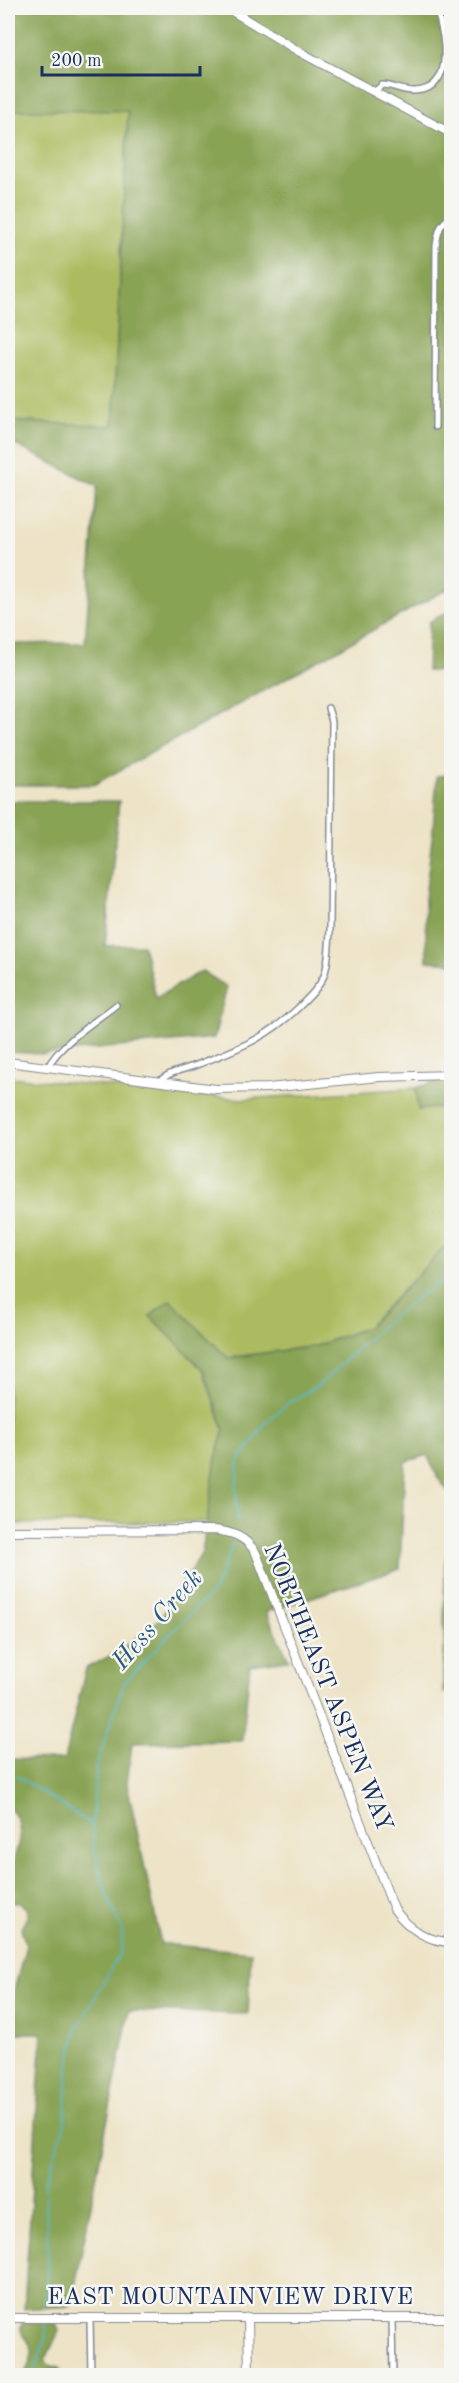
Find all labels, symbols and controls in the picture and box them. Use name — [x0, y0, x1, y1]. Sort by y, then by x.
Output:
scale bar — [42, 39, 200, 77]
text: 200 m — [51, 52, 102, 70]
street label: NORTHEAST ASPEN WAY — [258, 1540, 396, 1836]
water label: Hess Creek — [107, 1565, 208, 1676]
street label: EAST MOUNTAINVIEW DRIVE — [47, 2286, 413, 2310]

